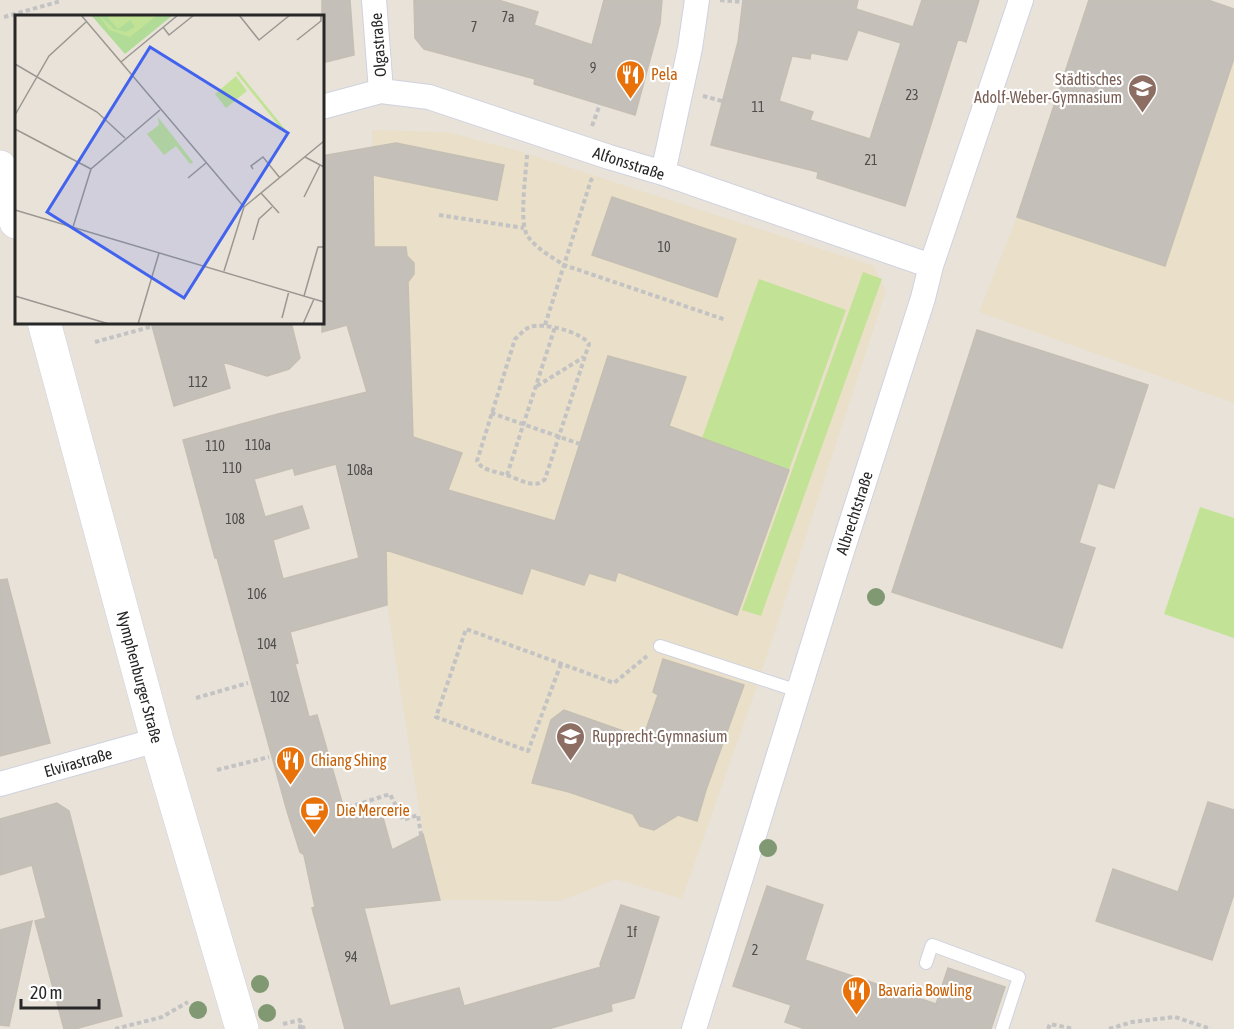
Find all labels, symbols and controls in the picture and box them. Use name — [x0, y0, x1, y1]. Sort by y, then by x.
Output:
house number: 7a — [501, 9, 515, 25]
street label: Olgastraße — [367, 12, 390, 78]
inset map — [15, 15, 324, 324]
house number: 7 — [471, 19, 477, 35]
restaurant icon: Pela — [614, 58, 646, 100]
house number: 9 — [590, 60, 596, 76]
place label: Pela — [651, 65, 678, 83]
place label: Städtisches Adolf-Weber-Gymnasium — [974, 70, 1122, 107]
school or university icon: Städtisches Adolf-Weber-Gymnasium — [1127, 72, 1159, 114]
house number: 23 — [905, 87, 919, 103]
house number: 11 — [751, 99, 765, 115]
street label: Alfonsstraße — [591, 143, 667, 183]
house number: 21 — [864, 152, 878, 168]
house number: 10 — [657, 239, 671, 255]
house number: 112 — [188, 374, 208, 390]
house number: 110a — [245, 437, 271, 453]
house number: 110 — [205, 438, 225, 454]
house number: 110 — [222, 460, 242, 476]
house number: 108a — [347, 462, 373, 478]
street label: Albrechtstraße — [832, 469, 876, 557]
house number: 108 — [225, 511, 245, 527]
house number: 106 — [247, 586, 267, 602]
street label: Nymphenburger Straße — [113, 609, 166, 745]
house number: 104 — [257, 636, 277, 652]
house number: 102 — [270, 689, 290, 705]
school or university icon: Rupprecht-Gymnasium — [555, 720, 587, 762]
place label: Rupprecht-Gymnasium — [592, 727, 727, 746]
street label: Elvirastraße — [42, 744, 114, 780]
restaurant icon: Chiang Shing — [274, 744, 306, 786]
place label: Chiang Shing — [311, 751, 387, 770]
cafe icon: Die Mercerie — [299, 794, 331, 836]
place label: Die Mercerie — [336, 801, 410, 819]
house number: 1f — [627, 924, 637, 940]
house number: 2 — [752, 942, 758, 958]
house number: 94 — [344, 949, 358, 965]
scale bar — [21, 972, 99, 1010]
restaurant icon: Bavaria Bowling — [841, 974, 873, 1016]
place label: Bavaria Bowling — [878, 981, 972, 1000]
text: 20 m — [30, 982, 62, 1003]

